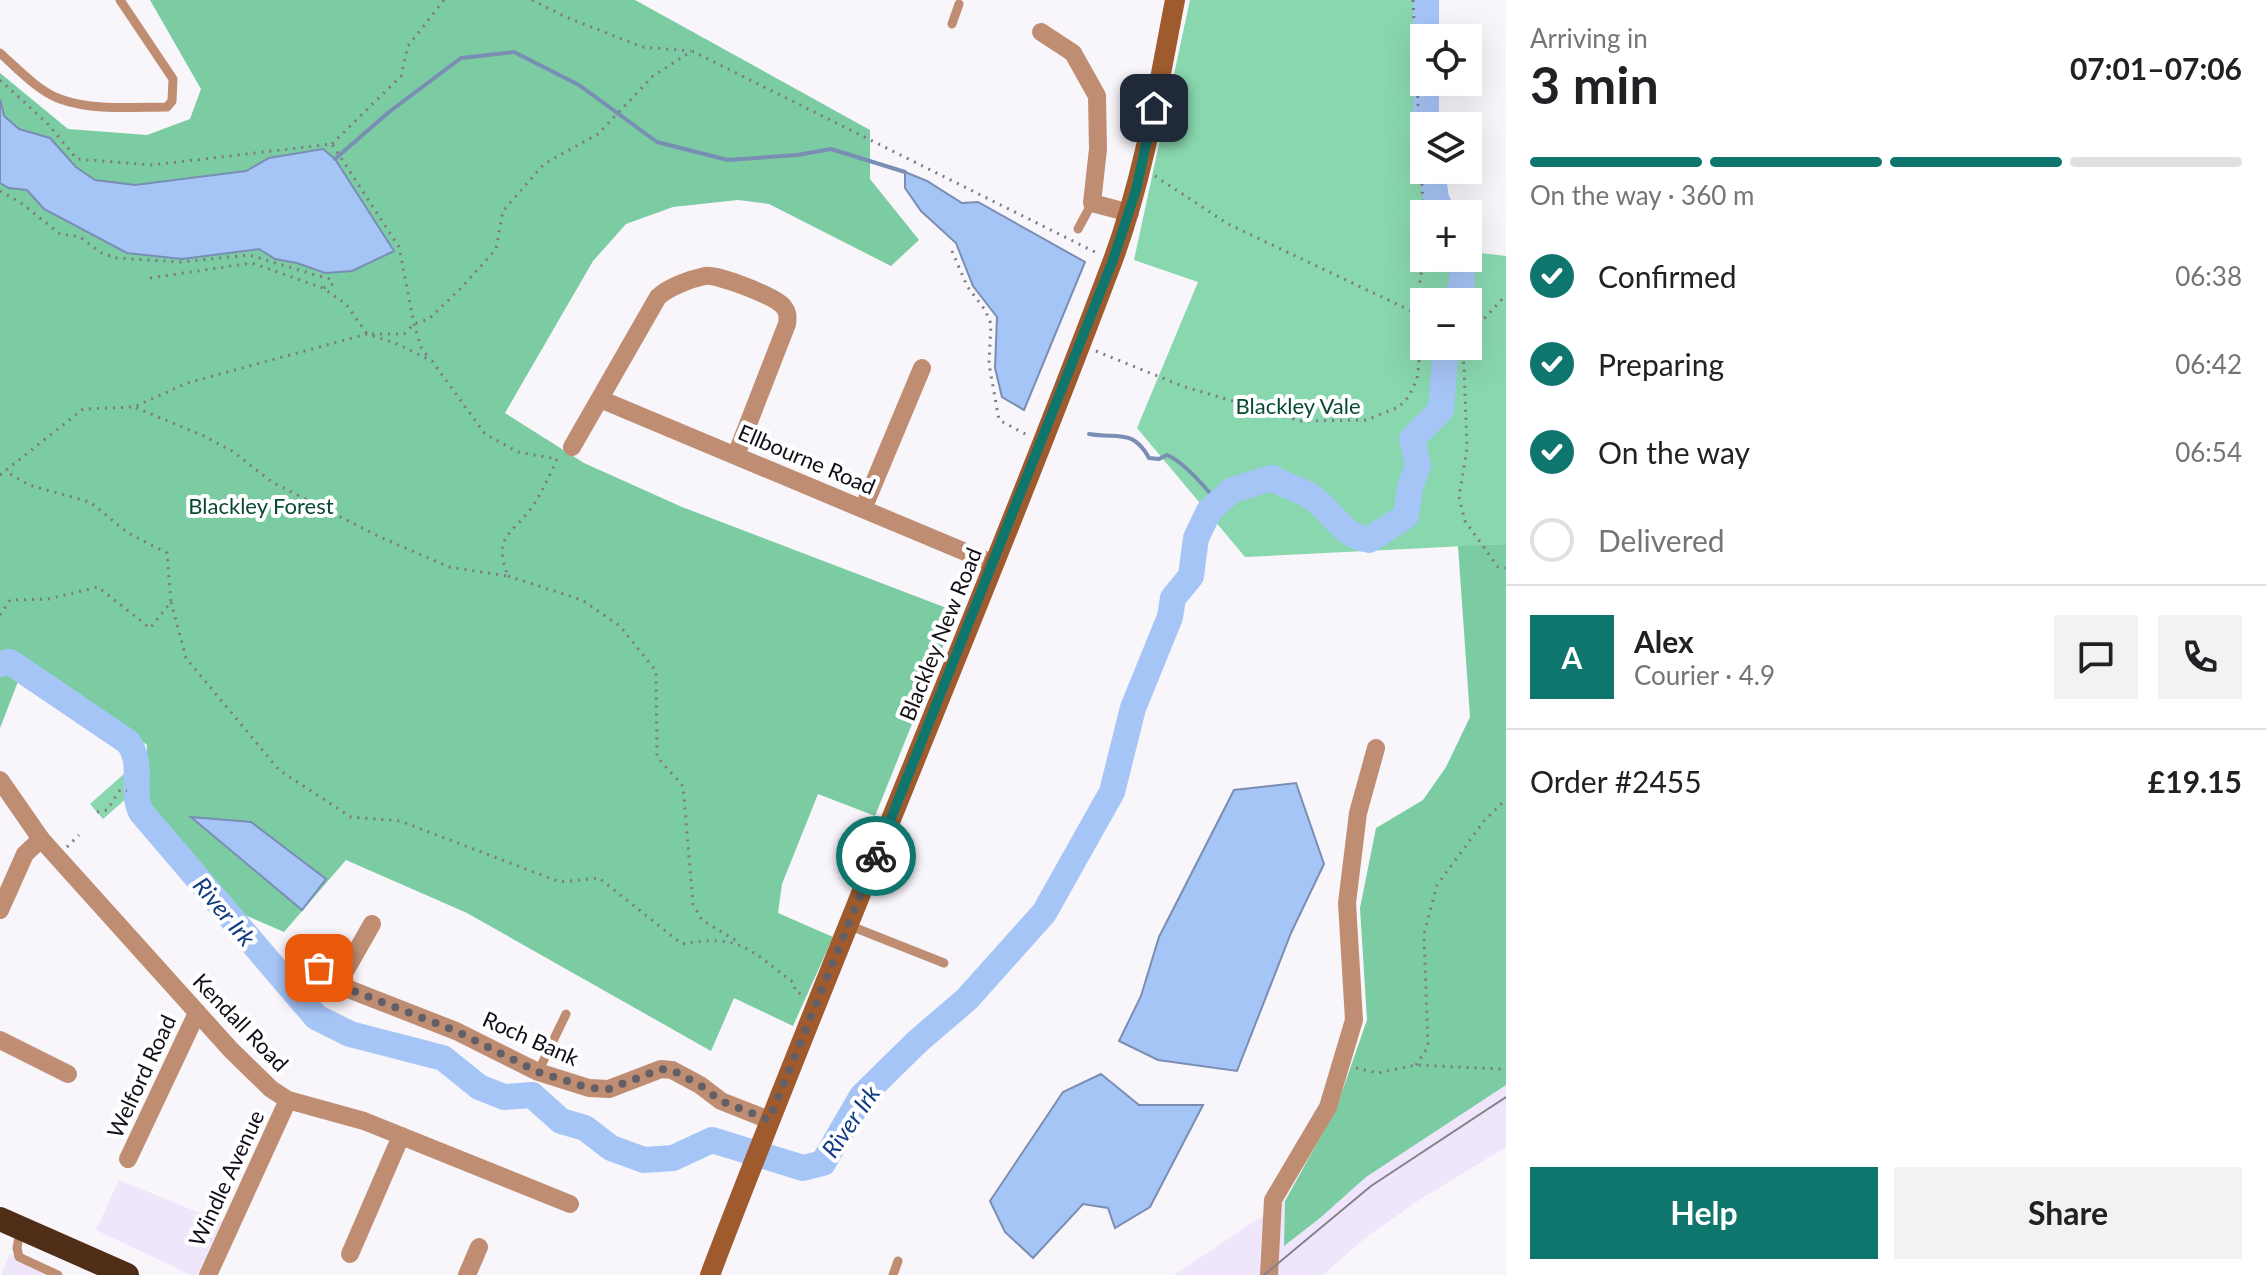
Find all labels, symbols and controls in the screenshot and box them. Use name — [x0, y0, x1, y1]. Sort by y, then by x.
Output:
text: Arriving in — [1530, 22, 1648, 54]
map controls — [1410, 24, 1482, 360]
button: locate — [1410, 24, 1482, 96]
text: 07:01–07:06 — [2070, 50, 2242, 86]
text: 3 min — [1530, 53, 1659, 115]
pin — [1120, 74, 1188, 142]
icon: home — [1132, 86, 1176, 130]
button: layers — [1410, 112, 1482, 184]
text: On the way · 360 m — [1530, 179, 1754, 211]
button: + — [1410, 200, 1482, 272]
icon: check — [1530, 254, 1574, 298]
text: Confirmed — [1598, 258, 1737, 294]
text: 06:38 — [2175, 260, 2242, 292]
button: − — [1410, 288, 1482, 360]
icon: check — [1530, 342, 1574, 386]
text: Preparing — [1598, 346, 1724, 382]
text: 06:42 — [2175, 348, 2242, 380]
park label: Blackley Vale — [1236, 392, 1361, 419]
street label: Ellbourne Road — [734, 418, 880, 500]
icon: check — [1530, 430, 1574, 474]
text: On the way — [1598, 434, 1750, 470]
text: 06:54 — [2175, 436, 2242, 468]
park label: Blackley Forest — [188, 492, 334, 519]
text: Delivered — [1598, 522, 1725, 558]
street label: Blackley New Road — [893, 544, 987, 724]
button: chat — [2054, 615, 2138, 699]
button: phone — [2158, 615, 2242, 699]
text: Alex — [1634, 623, 1694, 659]
text: A — [1562, 639, 1582, 675]
text: Courier · 4.9 — [1634, 659, 1775, 691]
text: Order #2455 — [1530, 763, 1702, 799]
text: £19.15 — [2148, 763, 2242, 799]
courier — [836, 816, 916, 896]
icon: bike — [854, 834, 898, 878]
water label: River Irk — [188, 871, 263, 952]
pin — [285, 934, 353, 1002]
icon: bag — [297, 946, 341, 990]
street label: Kendall Road — [188, 967, 294, 1077]
street label: Roch Bank — [479, 1005, 584, 1071]
street label: Welford Road — [101, 1010, 181, 1142]
water label: River Irk — [815, 1079, 886, 1163]
street label: Windle Avenue — [183, 1106, 269, 1250]
button: Help — [1530, 1167, 1878, 1259]
button: Share — [1894, 1167, 2242, 1259]

